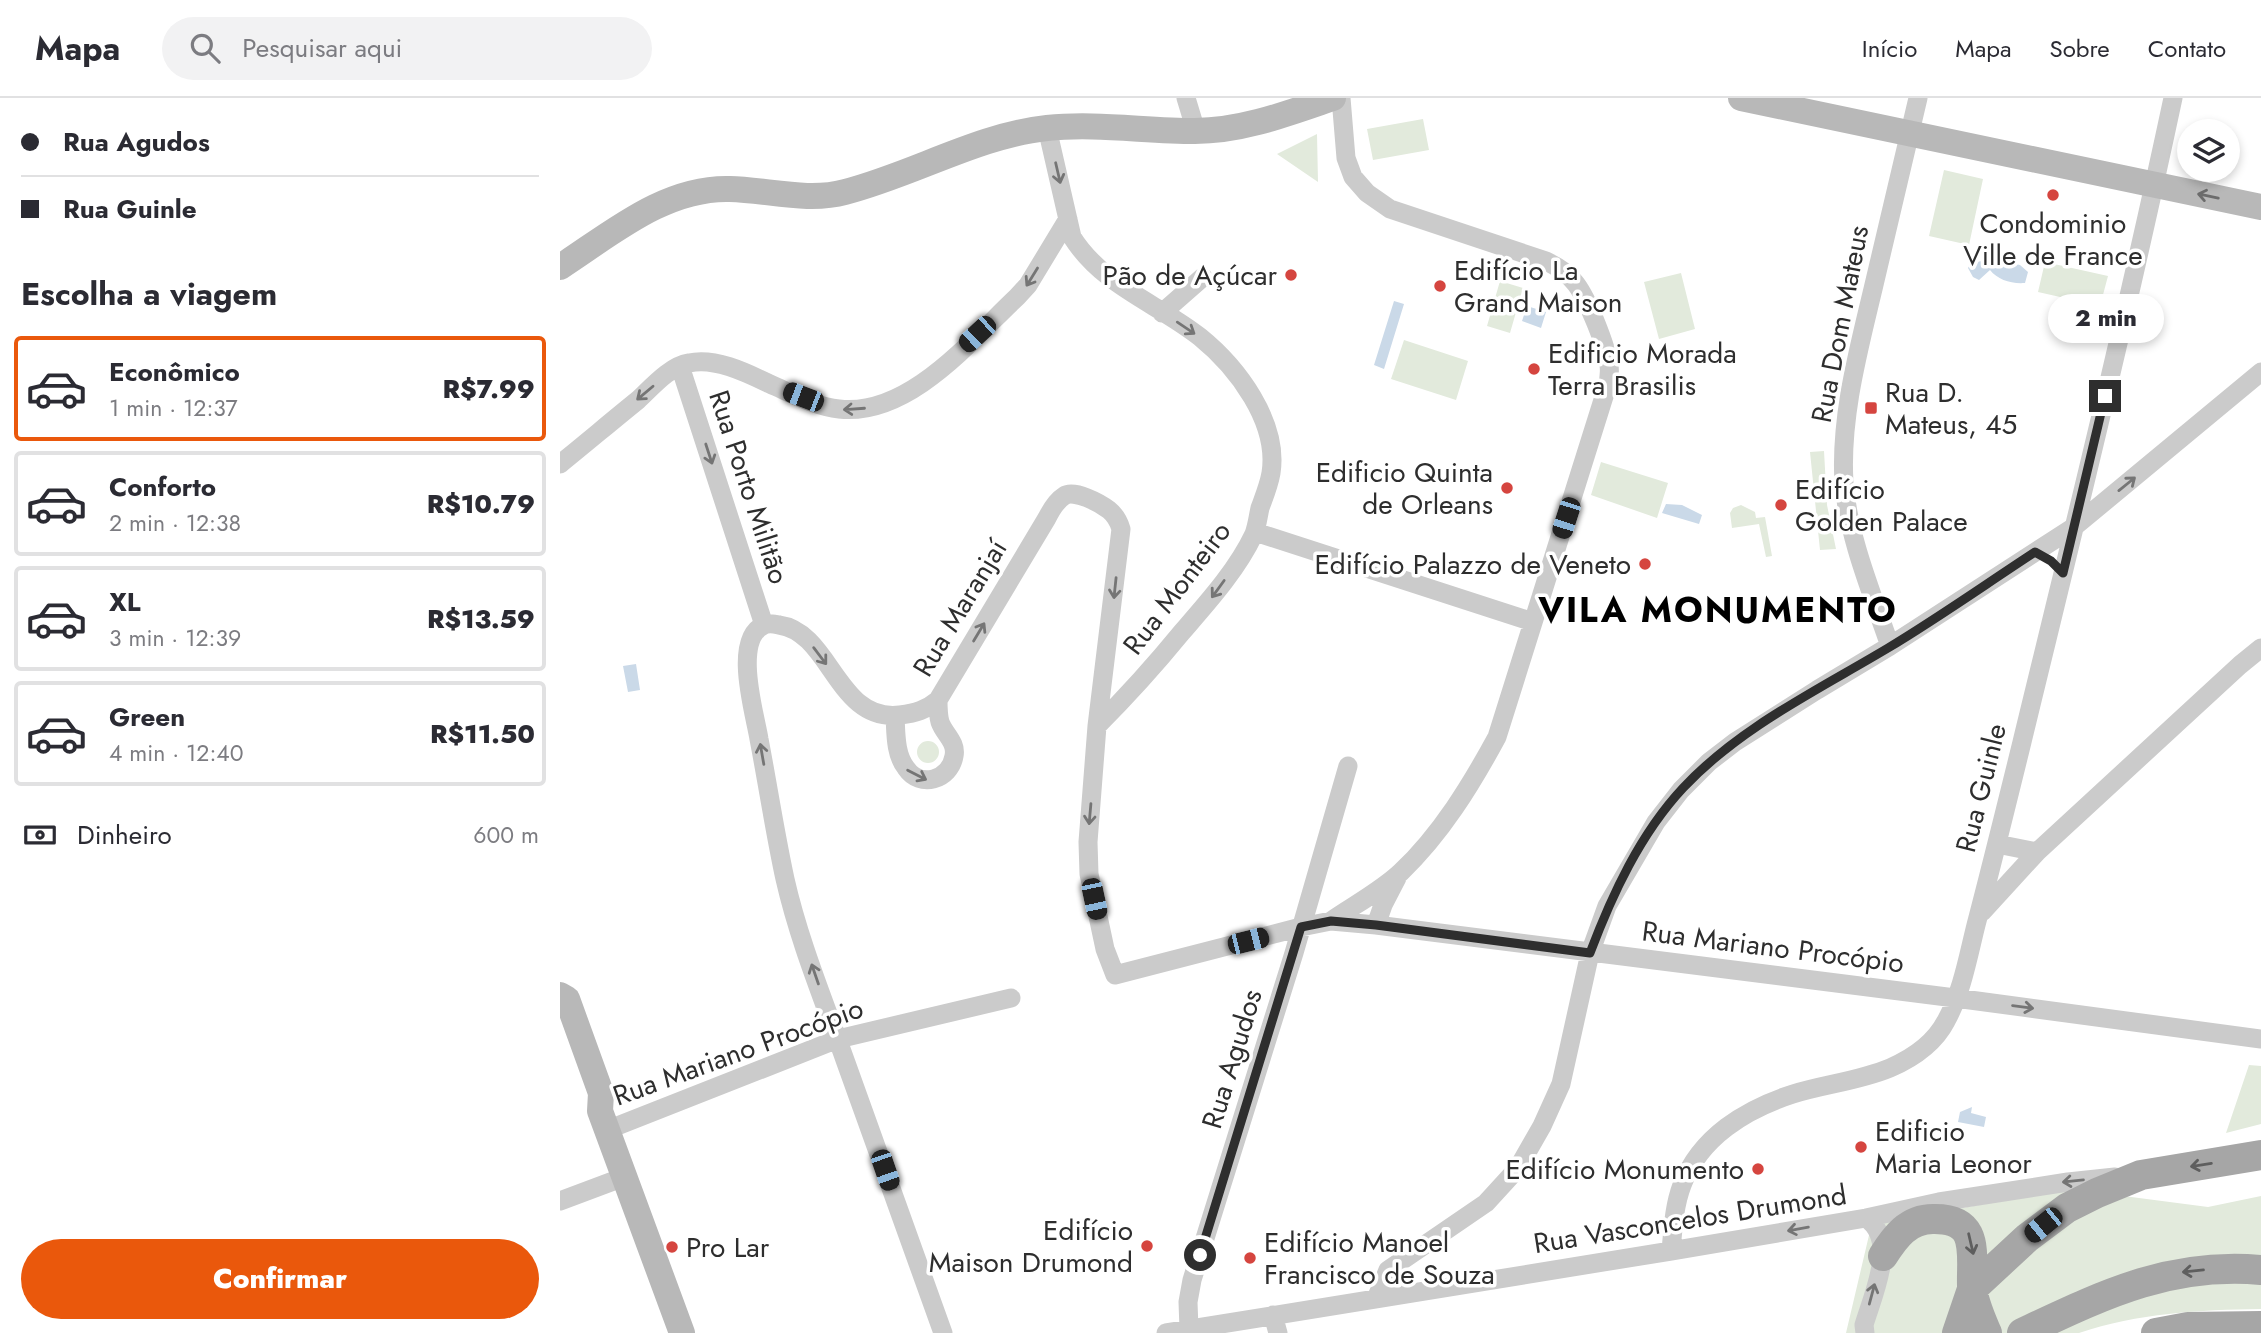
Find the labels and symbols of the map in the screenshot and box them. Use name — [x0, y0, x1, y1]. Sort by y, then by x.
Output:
one-way arrow — [1051, 161, 1065, 184]
marker: Condominio Ville de France — [2045, 187, 2061, 203]
one-way arrow — [2197, 189, 2220, 203]
place label: Condominio Ville de France — [1963, 203, 2143, 276]
street label: Rua Dom Mateus — [1801, 222, 1879, 426]
place label: Edifício La Grand Maison — [1454, 250, 1623, 323]
place label: Pão de Açúcar — [1103, 255, 1277, 296]
one-way arrow — [1025, 267, 1039, 287]
marker: Pão de Açúcar — [1283, 267, 1299, 283]
marker: Edifício La Grand Maison — [1432, 278, 1448, 294]
callout: 2 min — [2047, 294, 2163, 344]
car — [955, 312, 1000, 356]
one-way arrow — [1176, 321, 1196, 335]
place label: Edificio Morada Terra Brasilis — [1548, 333, 1737, 406]
marker: Edificio Morada Terra Brasilis — [1526, 361, 1542, 377]
place label: Rua D. Mateus, 45 — [1885, 372, 2017, 445]
car — [780, 380, 827, 414]
route end — [2089, 380, 2121, 412]
one-way arrow — [637, 385, 655, 401]
street label: Rua Porto Militão — [698, 385, 800, 589]
marker: Rua D. Mateus, 45 — [1863, 400, 1879, 416]
one-way arrow — [843, 402, 866, 415]
one-way arrow — [703, 443, 716, 465]
place label: Edificio Quinta de Orleans — [1316, 452, 1493, 525]
place label: Edifício Golden Palace — [1795, 469, 1968, 542]
one-way arrow — [2118, 477, 2136, 492]
marker: Edificio Quinta de Orleans — [1499, 480, 1515, 496]
car — [1550, 495, 1583, 541]
marker: Edifício Golden Palace — [1773, 497, 1789, 513]
street label: Rua Monteiro — [1113, 513, 1241, 663]
street label: Rua Maranjaí — [903, 530, 1018, 685]
place label: Edifício Palazzo de Veneto — [1314, 544, 1631, 585]
marker: Edifício Palazzo de Veneto — [1637, 556, 1653, 572]
one-way arrow — [1108, 576, 1121, 599]
one-way arrow — [1211, 579, 1225, 598]
district label: VILA MONUMENTO — [1537, 585, 1898, 635]
one-way arrow — [973, 622, 987, 642]
one-way arrow — [812, 646, 827, 665]
street label: Rua Guinle — [1945, 719, 2017, 857]
one-way arrow — [755, 743, 768, 766]
one-way arrow — [907, 769, 928, 782]
one-way arrow — [1083, 802, 1096, 825]
car — [1080, 876, 1109, 922]
street label: Rua Mariano Procópio — [1640, 911, 1906, 983]
car — [1226, 926, 1271, 956]
one-way arrow — [808, 964, 820, 986]
street label: Rua Agudos — [1191, 984, 1273, 1134]
street label: Rua Mariano Procópio — [607, 988, 869, 1116]
one-way arrow — [2011, 1001, 2034, 1014]
place label: Edificio Maria Leonor — [1875, 1111, 2032, 1184]
marker: Edificio Maria Leonor — [1853, 1139, 1869, 1155]
car — [869, 1147, 902, 1193]
place label: Edifício Monumento — [1505, 1149, 1744, 1190]
one-way arrow — [2190, 1159, 2213, 1172]
marker: Edifício Monumento — [1750, 1161, 1766, 1177]
street label: Rua Vasconcelos Drumond — [1531, 1174, 1849, 1264]
one-way arrow — [2062, 1175, 2085, 1188]
car — [2021, 1204, 2066, 1246]
place label: Edifício Maison Drumond — [929, 1210, 1133, 1283]
place label: Edifício Manoel Francisco de Souza — [1264, 1222, 1495, 1295]
one-way arrow — [1787, 1223, 1810, 1237]
place label: Pro Lar — [686, 1227, 770, 1268]
one-way arrow — [1965, 1233, 1978, 1255]
marker: Edifício Maison Drumond — [1139, 1238, 1155, 1254]
marker: Pro Lar — [664, 1239, 680, 1255]
route start — [1184, 1239, 1216, 1271]
marker: Edifício Manoel Francisco de Souza — [1242, 1250, 1258, 1266]
one-way arrow — [2182, 1265, 2205, 1278]
one-way arrow — [1867, 1283, 1880, 1305]

